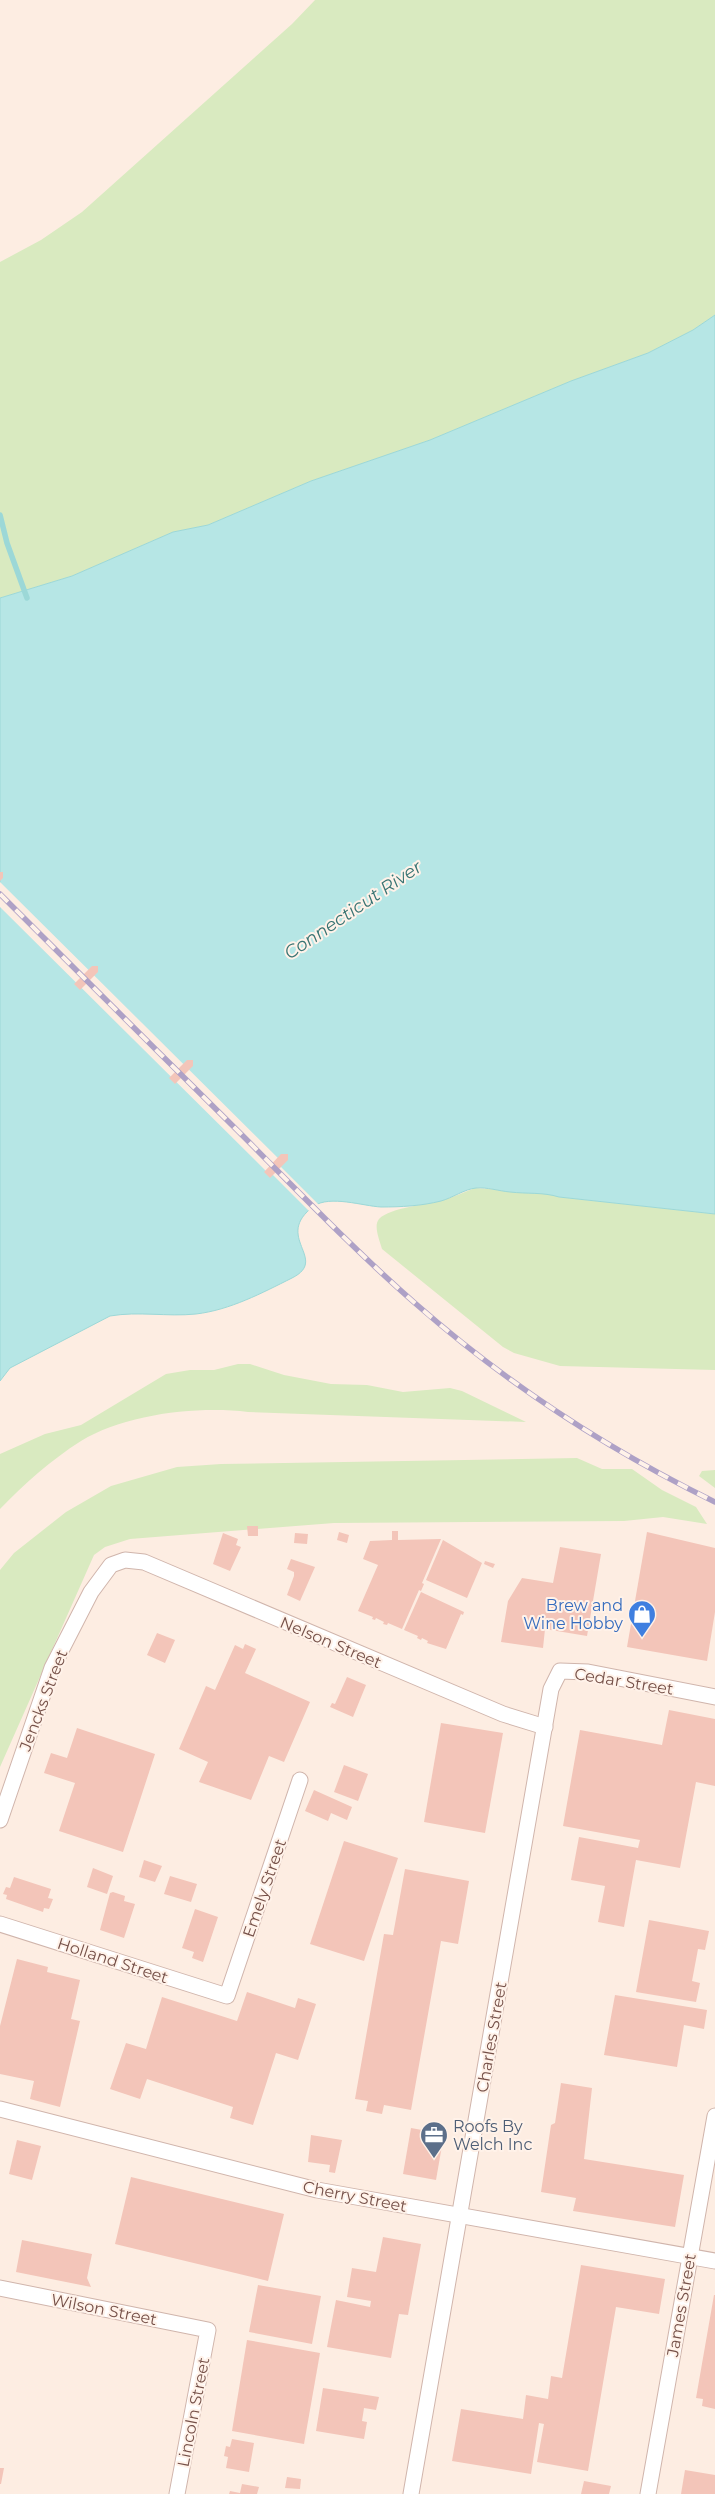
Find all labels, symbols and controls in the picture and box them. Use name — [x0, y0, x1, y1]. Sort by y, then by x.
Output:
water label: Connecticut River — [280, 855, 427, 964]
place label: Brew and Wine Hobby — [523, 1596, 623, 1633]
shop icon: Brew and Wine Hobby — [627, 1599, 657, 1638]
street label: Nelson Street — [277, 1613, 385, 1673]
street label: Jencks Street — [15, 1646, 72, 1755]
street label: Cedar Street — [573, 1664, 675, 1699]
street label: Emely Street — [239, 1836, 290, 1940]
street label: Holland Street — [55, 1934, 171, 1987]
street label: Charles Street — [472, 1980, 511, 2094]
place label: Roofs By Welch Inc — [453, 2117, 532, 2154]
office icon: Roofs By Welch Inc — [419, 2120, 449, 2159]
street label: Cherry Street — [301, 2177, 409, 2216]
street label: James Street — [663, 2252, 700, 2359]
street label: Wilson Street — [49, 2290, 159, 2329]
street label: Lincoln Street — [174, 2355, 214, 2468]

